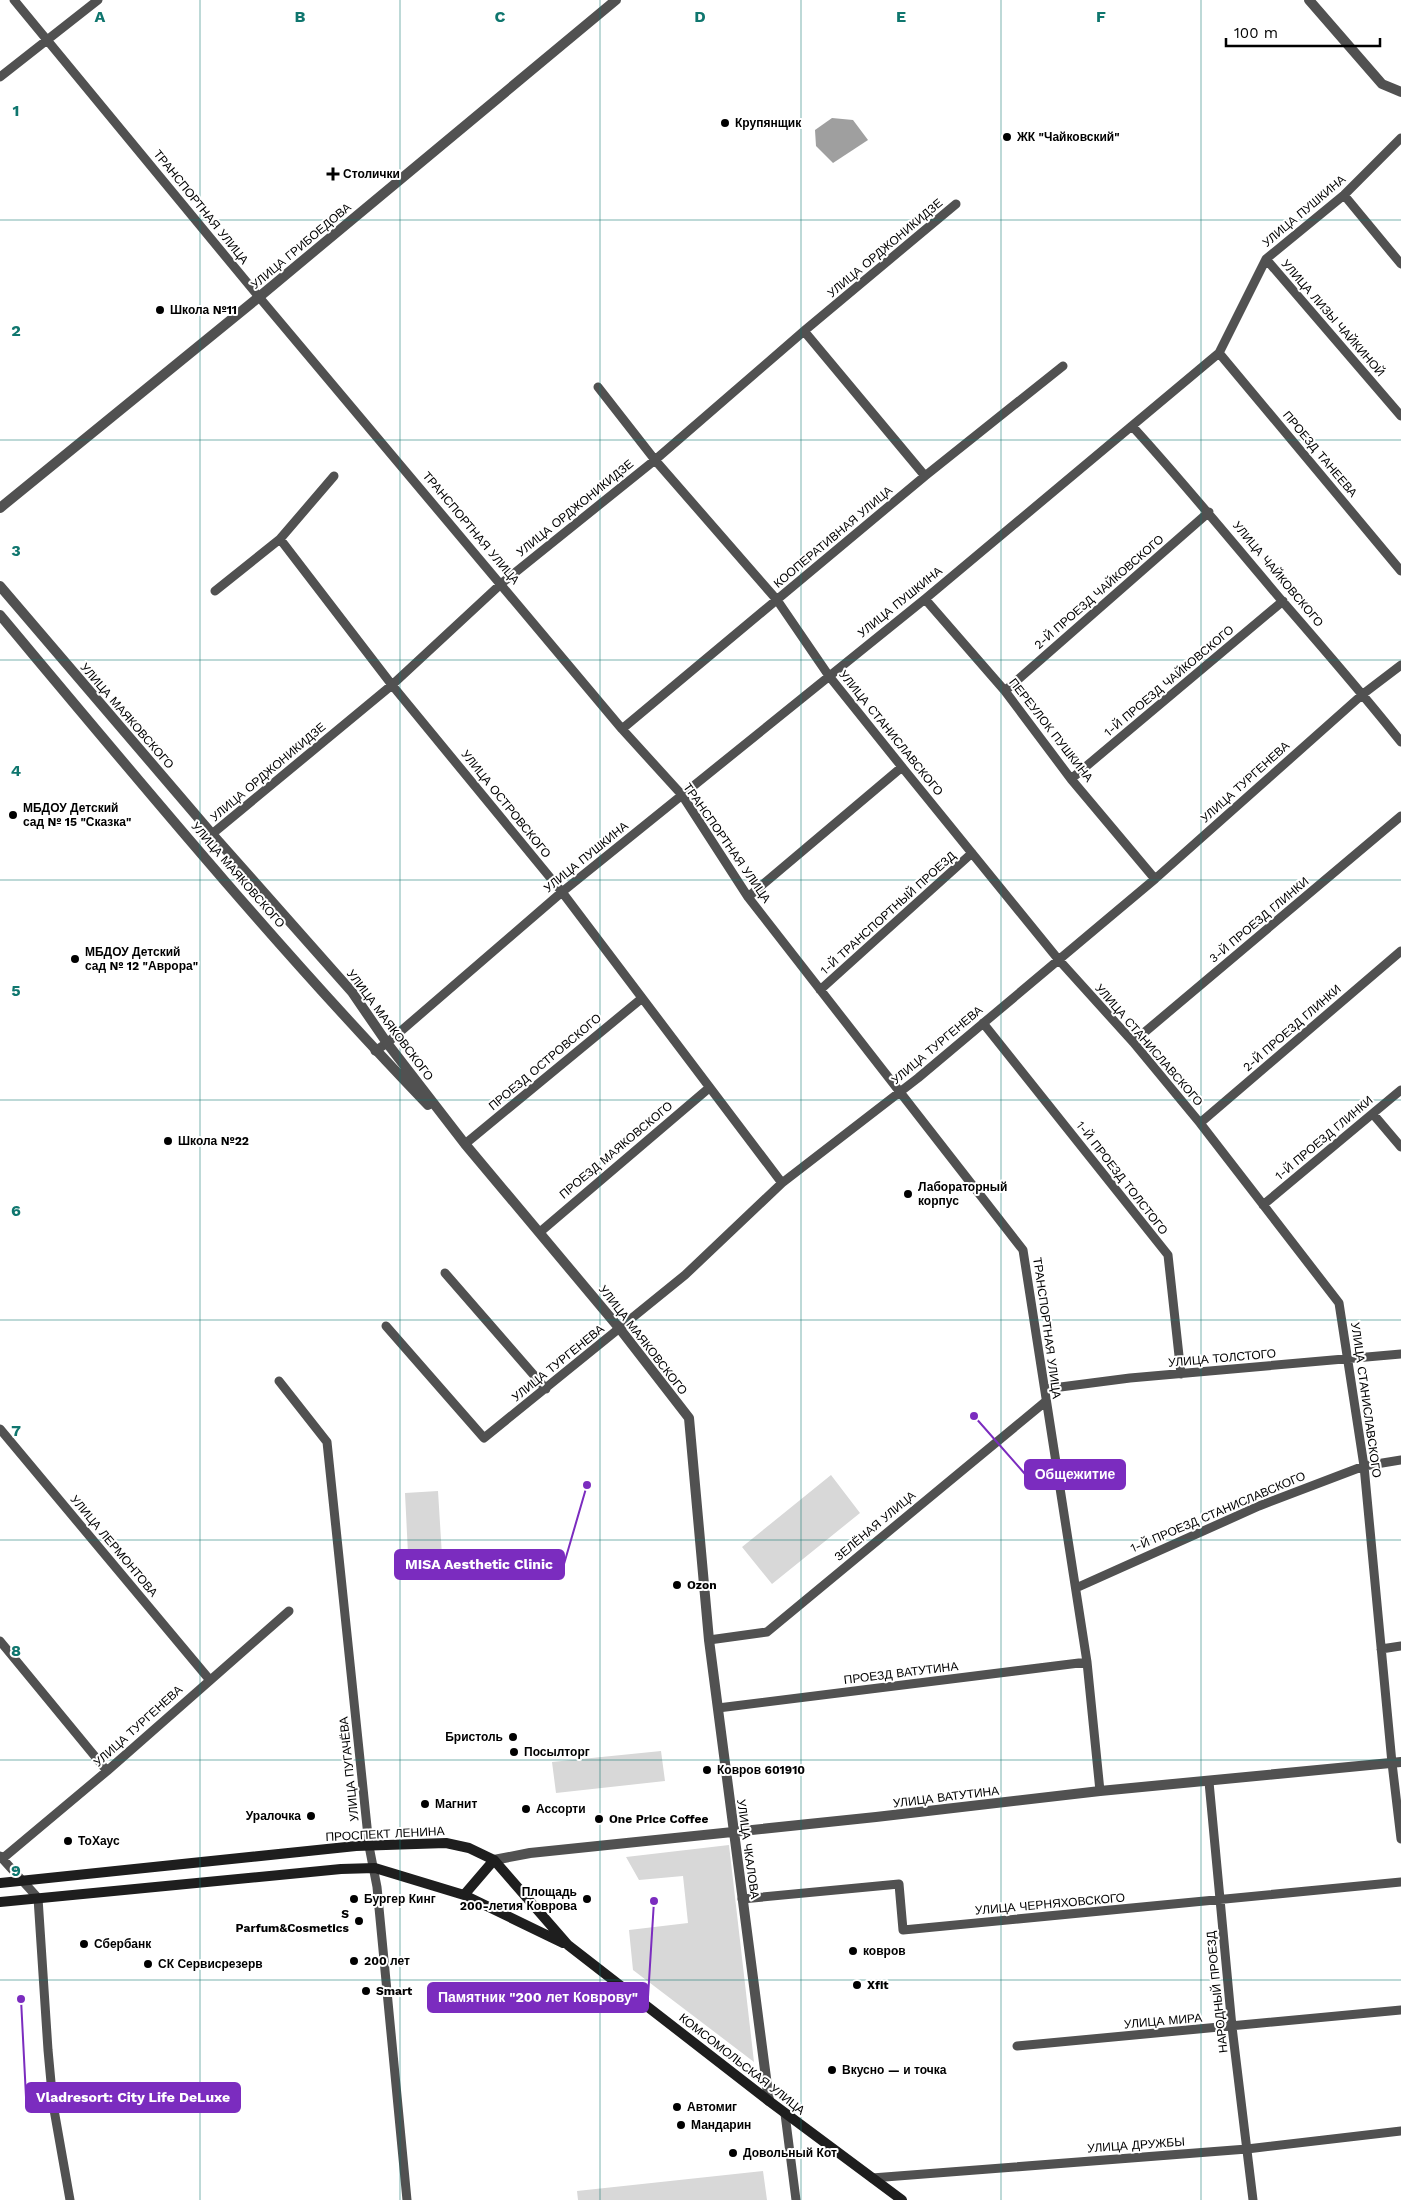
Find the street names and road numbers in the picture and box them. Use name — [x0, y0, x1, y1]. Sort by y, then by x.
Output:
street label: ТРАНСПОРТНАЯ УЛИЦА — [151, 147, 251, 267]
street label: УЛИЦА ПУШКИНА — [1260, 172, 1348, 250]
street label: УЛИЦА ОРДЖОНИКИДЗЕ — [825, 196, 945, 300]
street label: УЛИЦА ГРИБОЕДОВА — [248, 200, 354, 292]
street label: УЛИЦА ЛИЗЫ ЧАЙКИНОЙ — [1279, 256, 1388, 379]
street label: ПРОЕЗД ТАНЕЕВА — [1280, 408, 1360, 500]
street label: УЛИЦА ОРДЖОНИКИДЗЕ — [514, 457, 636, 559]
street label: ТРАНСПОРТНАЯ УЛИЦА — [420, 469, 522, 587]
street label: КООПЕРАТИВНАЯ УЛИЦА — [771, 483, 895, 591]
street label: УЛИЦА ЧАЙКОВСКОГО — [1230, 518, 1327, 629]
street label: 2-Й ПРОЕЗД ЧАЙКОВСКОГО — [1031, 531, 1167, 652]
street label: УЛИЦА ПУШКИНА — [855, 564, 945, 640]
street label: 1-Й ПРОЕЗД ЧАЙКОВСКОГО — [1101, 622, 1237, 739]
street label: УЛИЦА МАЯКОВСКОГО — [77, 660, 177, 772]
street label: УЛИЦА СТАНИСЛАВСКОГО — [836, 668, 946, 798]
street label: ПЕРЕУЛОК ПУШКИНА — [1006, 675, 1096, 785]
street label: УЛИЦА ОРДЖОНИКИДЗЕ — [208, 720, 328, 824]
street label: УЛИЦА ТУРГЕНЕВА — [1198, 739, 1292, 825]
street label: УЛИЦА ОСТРОВСКОГО — [458, 747, 554, 861]
street label: ТРАНСПОРТНАЯ УЛИЦА — [680, 781, 774, 905]
street label: УЛИЦА МАЯКОВСКОГО — [188, 819, 288, 931]
street label: УЛИЦА ПУШКИНА — [541, 819, 631, 895]
street label: 1-Й ТРАНСПОРТНЫЙ ПРОЕЗД — [817, 848, 958, 977]
street label: 3-Й ПРОЕЗД ГЛИНКИ — [1206, 874, 1312, 966]
street label: УЛИЦА МАЯКОВСКОГО — [344, 967, 436, 1083]
street label: УЛИЦА СТАНИСЛАВСКОГО — [1092, 981, 1206, 1109]
street label: 2-Й ПРОЕЗД ГЛИНКИ — [1240, 981, 1344, 1074]
street label: УЛИЦА ТУРГЕНЕВА — [889, 1003, 985, 1087]
street label: ПРОЕЗД ОСТРОВСКОГО — [486, 1011, 604, 1113]
street label: 1-Й ПРОЕЗД ГЛИНКИ — [1272, 1092, 1376, 1183]
street label: ПРОЕЗД МАЯКОВСКОГО — [557, 1099, 675, 1201]
street label: 1-Й ПРОЕЗД ТОЛСТОГО — [1073, 1118, 1171, 1237]
street label: ТРАНСПОРТНАЯ УЛИЦА — [1030, 1256, 1064, 1400]
street label: УЛИЦА МАЯКОВСКОГО — [596, 1282, 690, 1398]
street label: УЛИЦА СТАНИСЛАВСКОГО — [1348, 1321, 1384, 1479]
street label: УЛИЦА ТУРГЕНЕВА — [509, 1322, 607, 1404]
street label: УЛИЦА ТОЛСТОГО — [1168, 1346, 1276, 1370]
street label: 1-Й ПРОЕЗД СТАНИСЛАВСКОГО — [1128, 1468, 1308, 1555]
street label: ЗЕЛЁНАЯ УЛИЦА — [832, 1488, 918, 1564]
street label: УЛИЦА ЛЕРМОНТОВА — [67, 1492, 161, 1600]
street label: ПРОЕЗД ВАТУТИНА — [843, 1659, 959, 1687]
street label: УЛИЦА ТУРГЕНЕВА — [91, 1683, 185, 1769]
street label: УЛИЦА ПУГАЧЁВА — [337, 1716, 361, 1822]
street label: УЛИЦА ВАТУТИНА — [892, 1784, 1000, 1810]
street label: УЛИЦА ЧКАЛОВА — [734, 1798, 762, 1900]
street label: ПРОСПЕКТ ЛЕНИНА — [325, 1824, 445, 1844]
street label: УЛИЦА ЧЕРНЯХОВСКОГО — [974, 1890, 1126, 1918]
street label: НАРОДНЫЙ ПРОЕЗД — [1203, 1930, 1230, 2054]
street label: КОМСОМОЛЬСКАЯ УЛИЦА — [676, 2011, 808, 2117]
street label: УЛИЦА МИРА — [1123, 2011, 1203, 2031]
street label: УЛИЦА ДРУЖБЫ — [1087, 2135, 1185, 2155]

